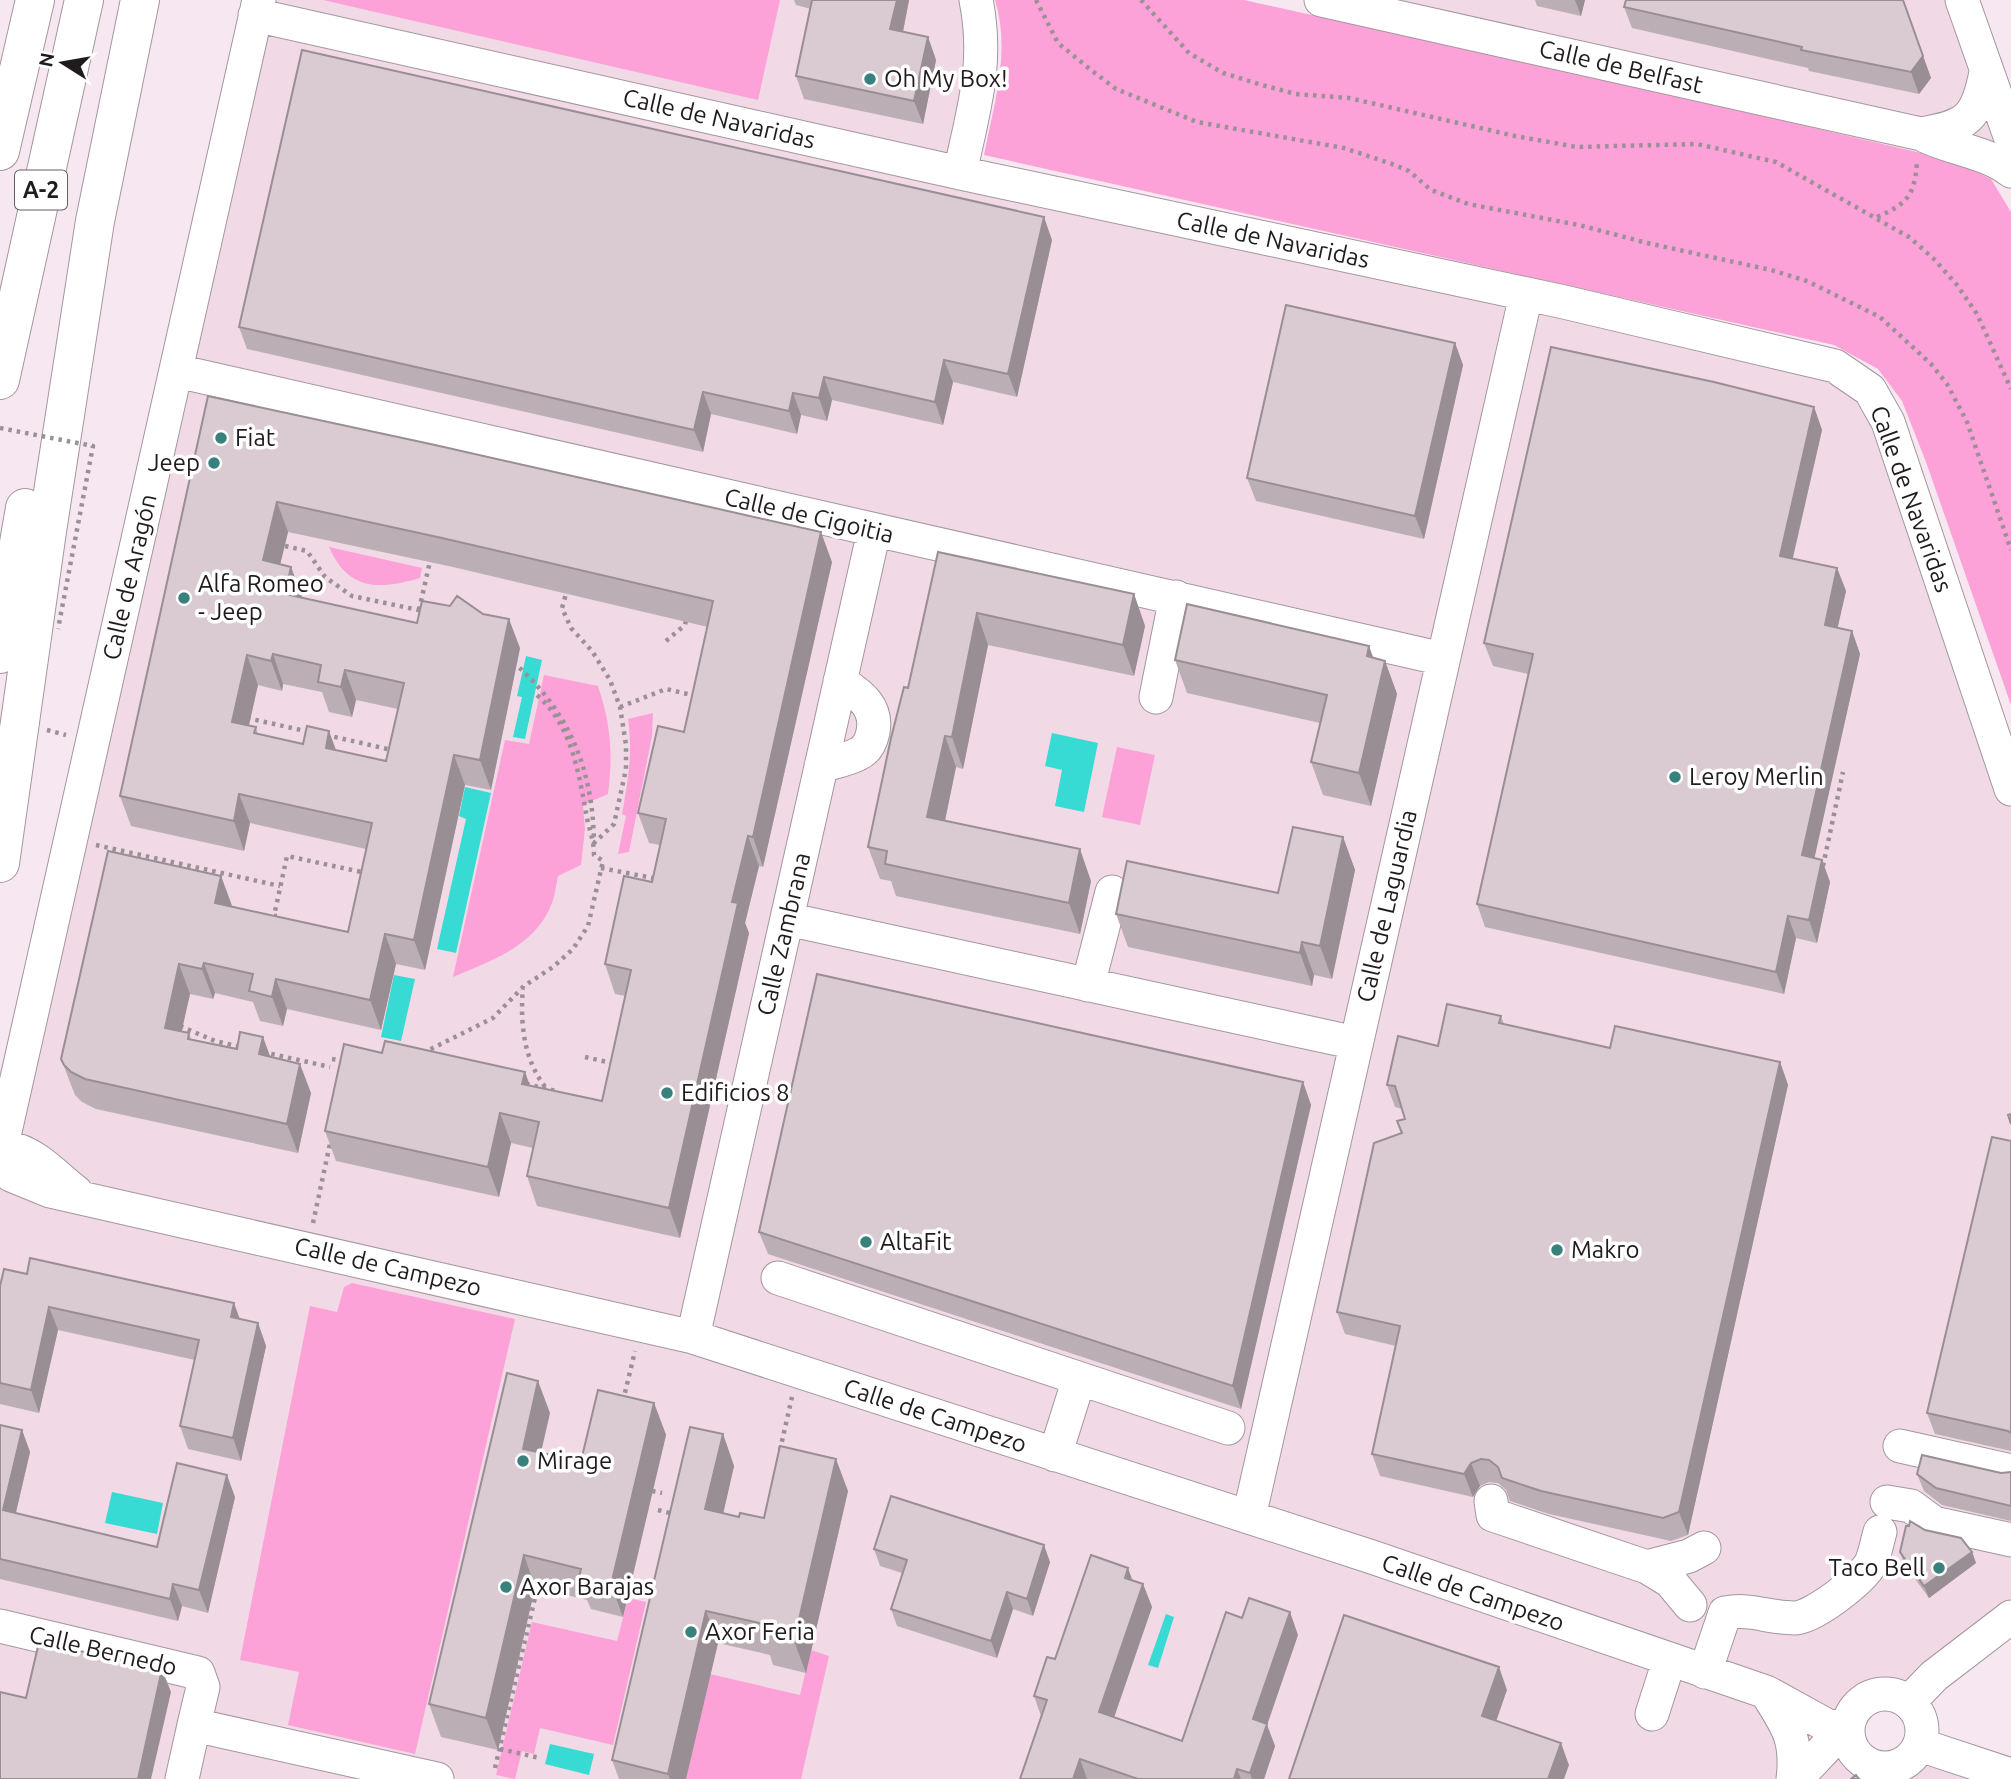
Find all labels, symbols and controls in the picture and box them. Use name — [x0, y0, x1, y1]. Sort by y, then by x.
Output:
north arrow — [28, 28, 98, 98]
street label: Calle de Belfast — [1537, 35, 1706, 99]
text: N — [34, 51, 58, 69]
place label: Oh My Box! — [884, 65, 1008, 92]
marker: Oh My Box! — [862, 71, 878, 87]
street label: Calle de Navaridas — [620, 83, 818, 154]
road number: A-2 — [15, 170, 67, 210]
street label: Calle de Navaridas — [1174, 206, 1372, 273]
street label: Calle de Navaridas — [1865, 402, 1958, 596]
place label: Fiat — [235, 424, 276, 451]
marker: Fiat — [213, 430, 229, 446]
place label: Jeep — [148, 449, 200, 476]
marker: Jeep — [206, 455, 222, 471]
street label: Calle de Cigoitia — [722, 483, 896, 548]
street label: Calle de Aragón — [97, 491, 162, 663]
place label: Alfa Romeo - Jeep — [198, 570, 324, 625]
marker: Alfa Romeo - Jeep — [176, 590, 192, 606]
place label: Leroy Merlin — [1689, 763, 1824, 790]
marker: Leroy Merlin — [1667, 769, 1683, 785]
street label: Calle de Laguardia — [1351, 807, 1422, 1005]
street label: Calle Zambrana — [752, 850, 815, 1018]
place label: Edificios 8 — [681, 1079, 790, 1106]
marker: Edificios 8 — [659, 1085, 675, 1101]
place label: AltaFit — [880, 1228, 952, 1255]
street label: Calle de Campezo — [292, 1232, 484, 1301]
marker: AltaFit — [858, 1234, 874, 1250]
place label: Makro — [1571, 1236, 1639, 1263]
marker: Makro — [1549, 1242, 1565, 1258]
street label: Calle de Campezo — [840, 1373, 1030, 1458]
place label: Mirage — [537, 1447, 612, 1474]
marker: Mirage — [515, 1453, 531, 1469]
street label: Calle de Campezo — [1378, 1549, 1568, 1636]
place label: Taco Bell — [1829, 1554, 1925, 1581]
marker: Taco Bell — [1931, 1560, 1947, 1576]
place label: Axor Barajas — [520, 1573, 654, 1600]
marker: Axor Barajas — [498, 1579, 514, 1595]
place label: Axor Feria — [705, 1618, 815, 1645]
street label: Calle Bernedo — [27, 1620, 180, 1681]
marker: Axor Feria — [683, 1624, 699, 1640]

